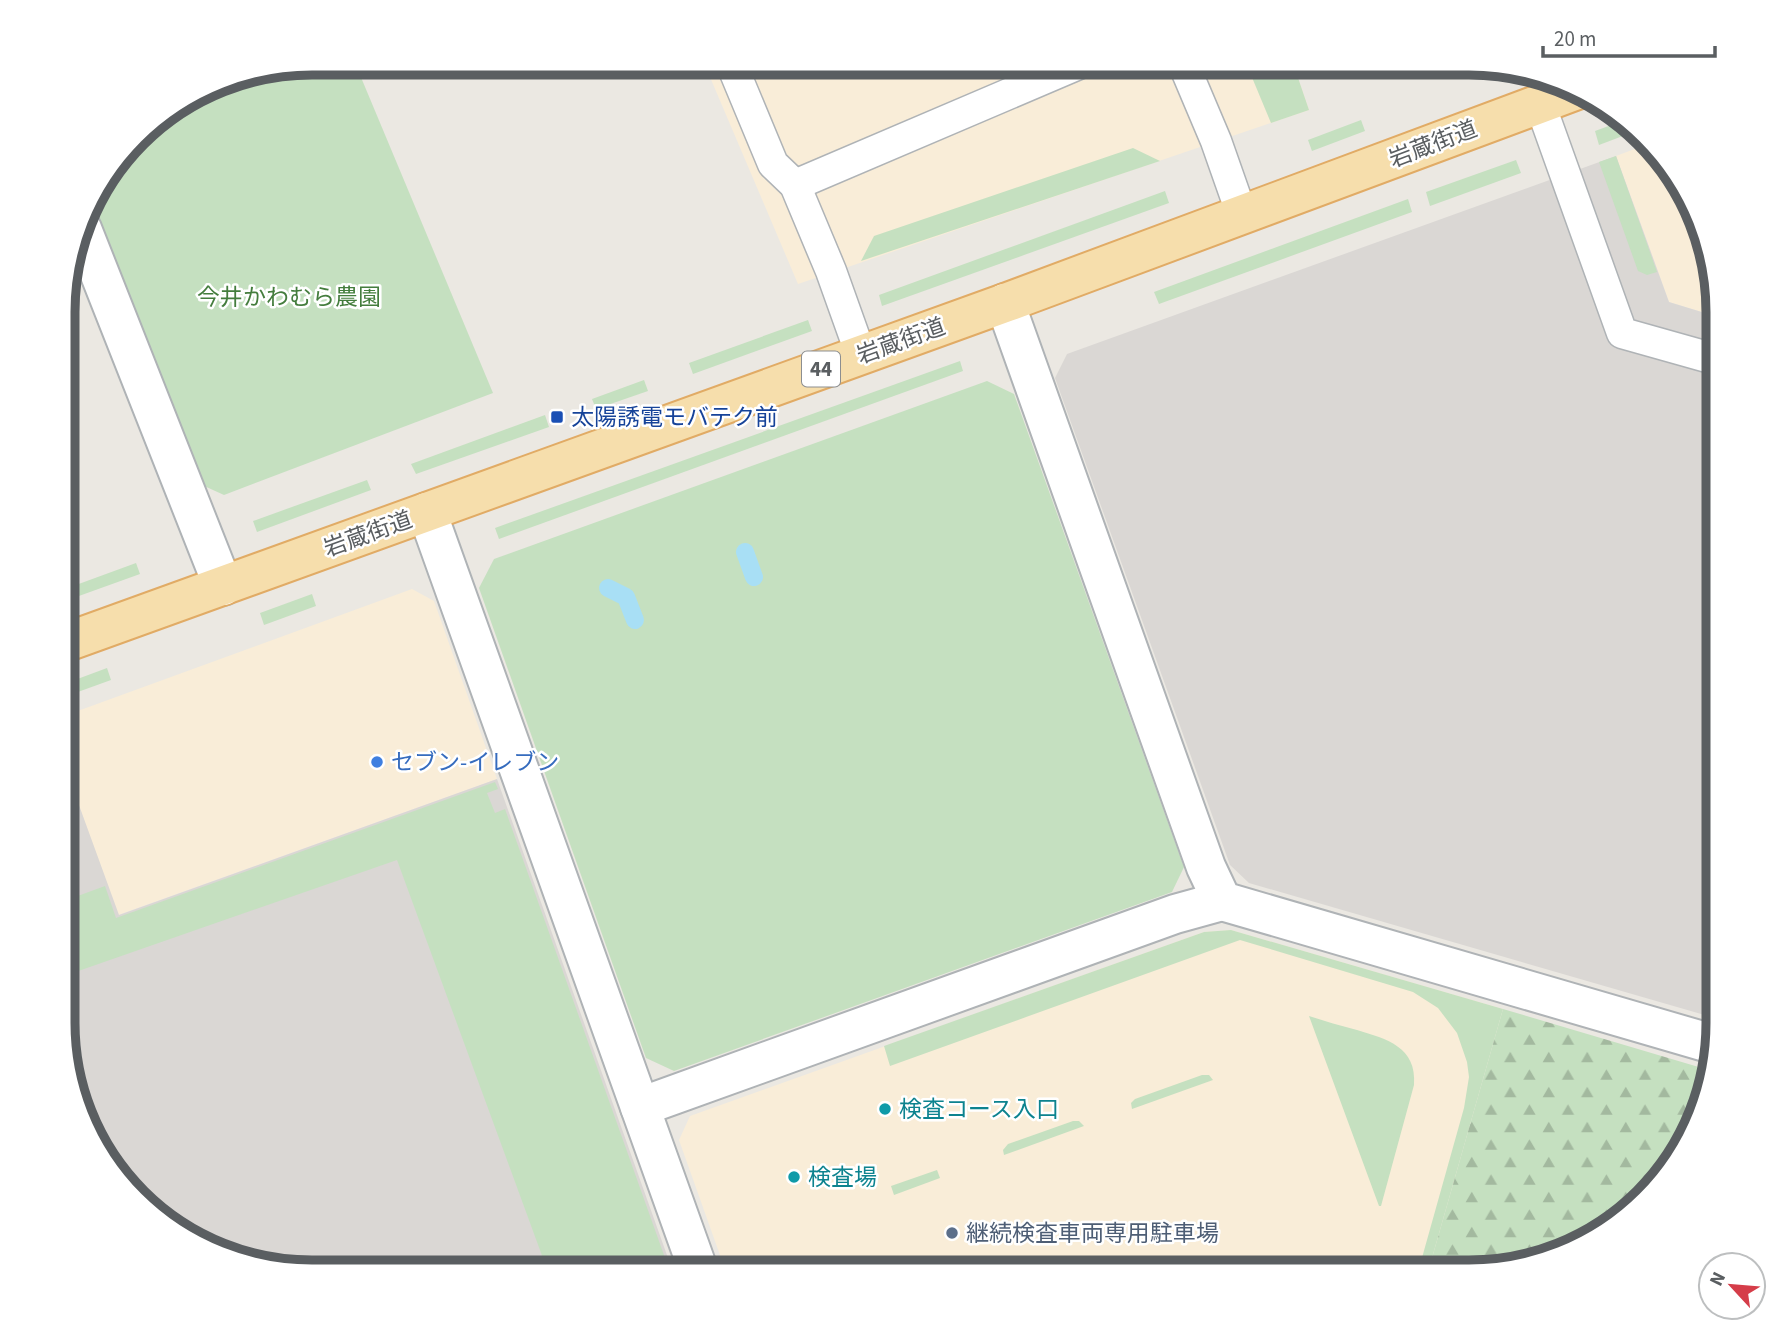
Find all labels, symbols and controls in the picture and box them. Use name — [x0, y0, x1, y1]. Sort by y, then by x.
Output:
scale bar — [1543, 14, 1714, 58]
text: 20 m — [1554, 24, 1596, 54]
street label: 岩蔵街道 — [1384, 112, 1482, 176]
park label: 今井かわむら農園 — [197, 281, 381, 314]
street label: 岩蔵街道 — [852, 310, 950, 372]
road number: 44 — [802, 352, 840, 386]
place label: 太陽誘電モバテク前 — [571, 401, 778, 434]
marker: 太陽誘電モバテク前 — [549, 409, 565, 425]
street label: 岩蔵街道 — [319, 503, 417, 565]
place label: セブン-イレブン — [391, 746, 559, 779]
marker: セブン-イレブン — [369, 754, 385, 770]
place label: 検査コース入口 — [899, 1093, 1059, 1126]
marker: 検査コース入口 — [877, 1101, 893, 1117]
place label: 検査場 — [808, 1161, 877, 1194]
marker: 検査場 — [786, 1169, 802, 1185]
place label: 継続検査車両専用駐車場 — [966, 1217, 1219, 1250]
marker: 継続検査車両専用駐車場 — [944, 1225, 960, 1241]
north arrow — [1697, 1251, 1767, 1321]
text: N — [1703, 1268, 1733, 1291]

